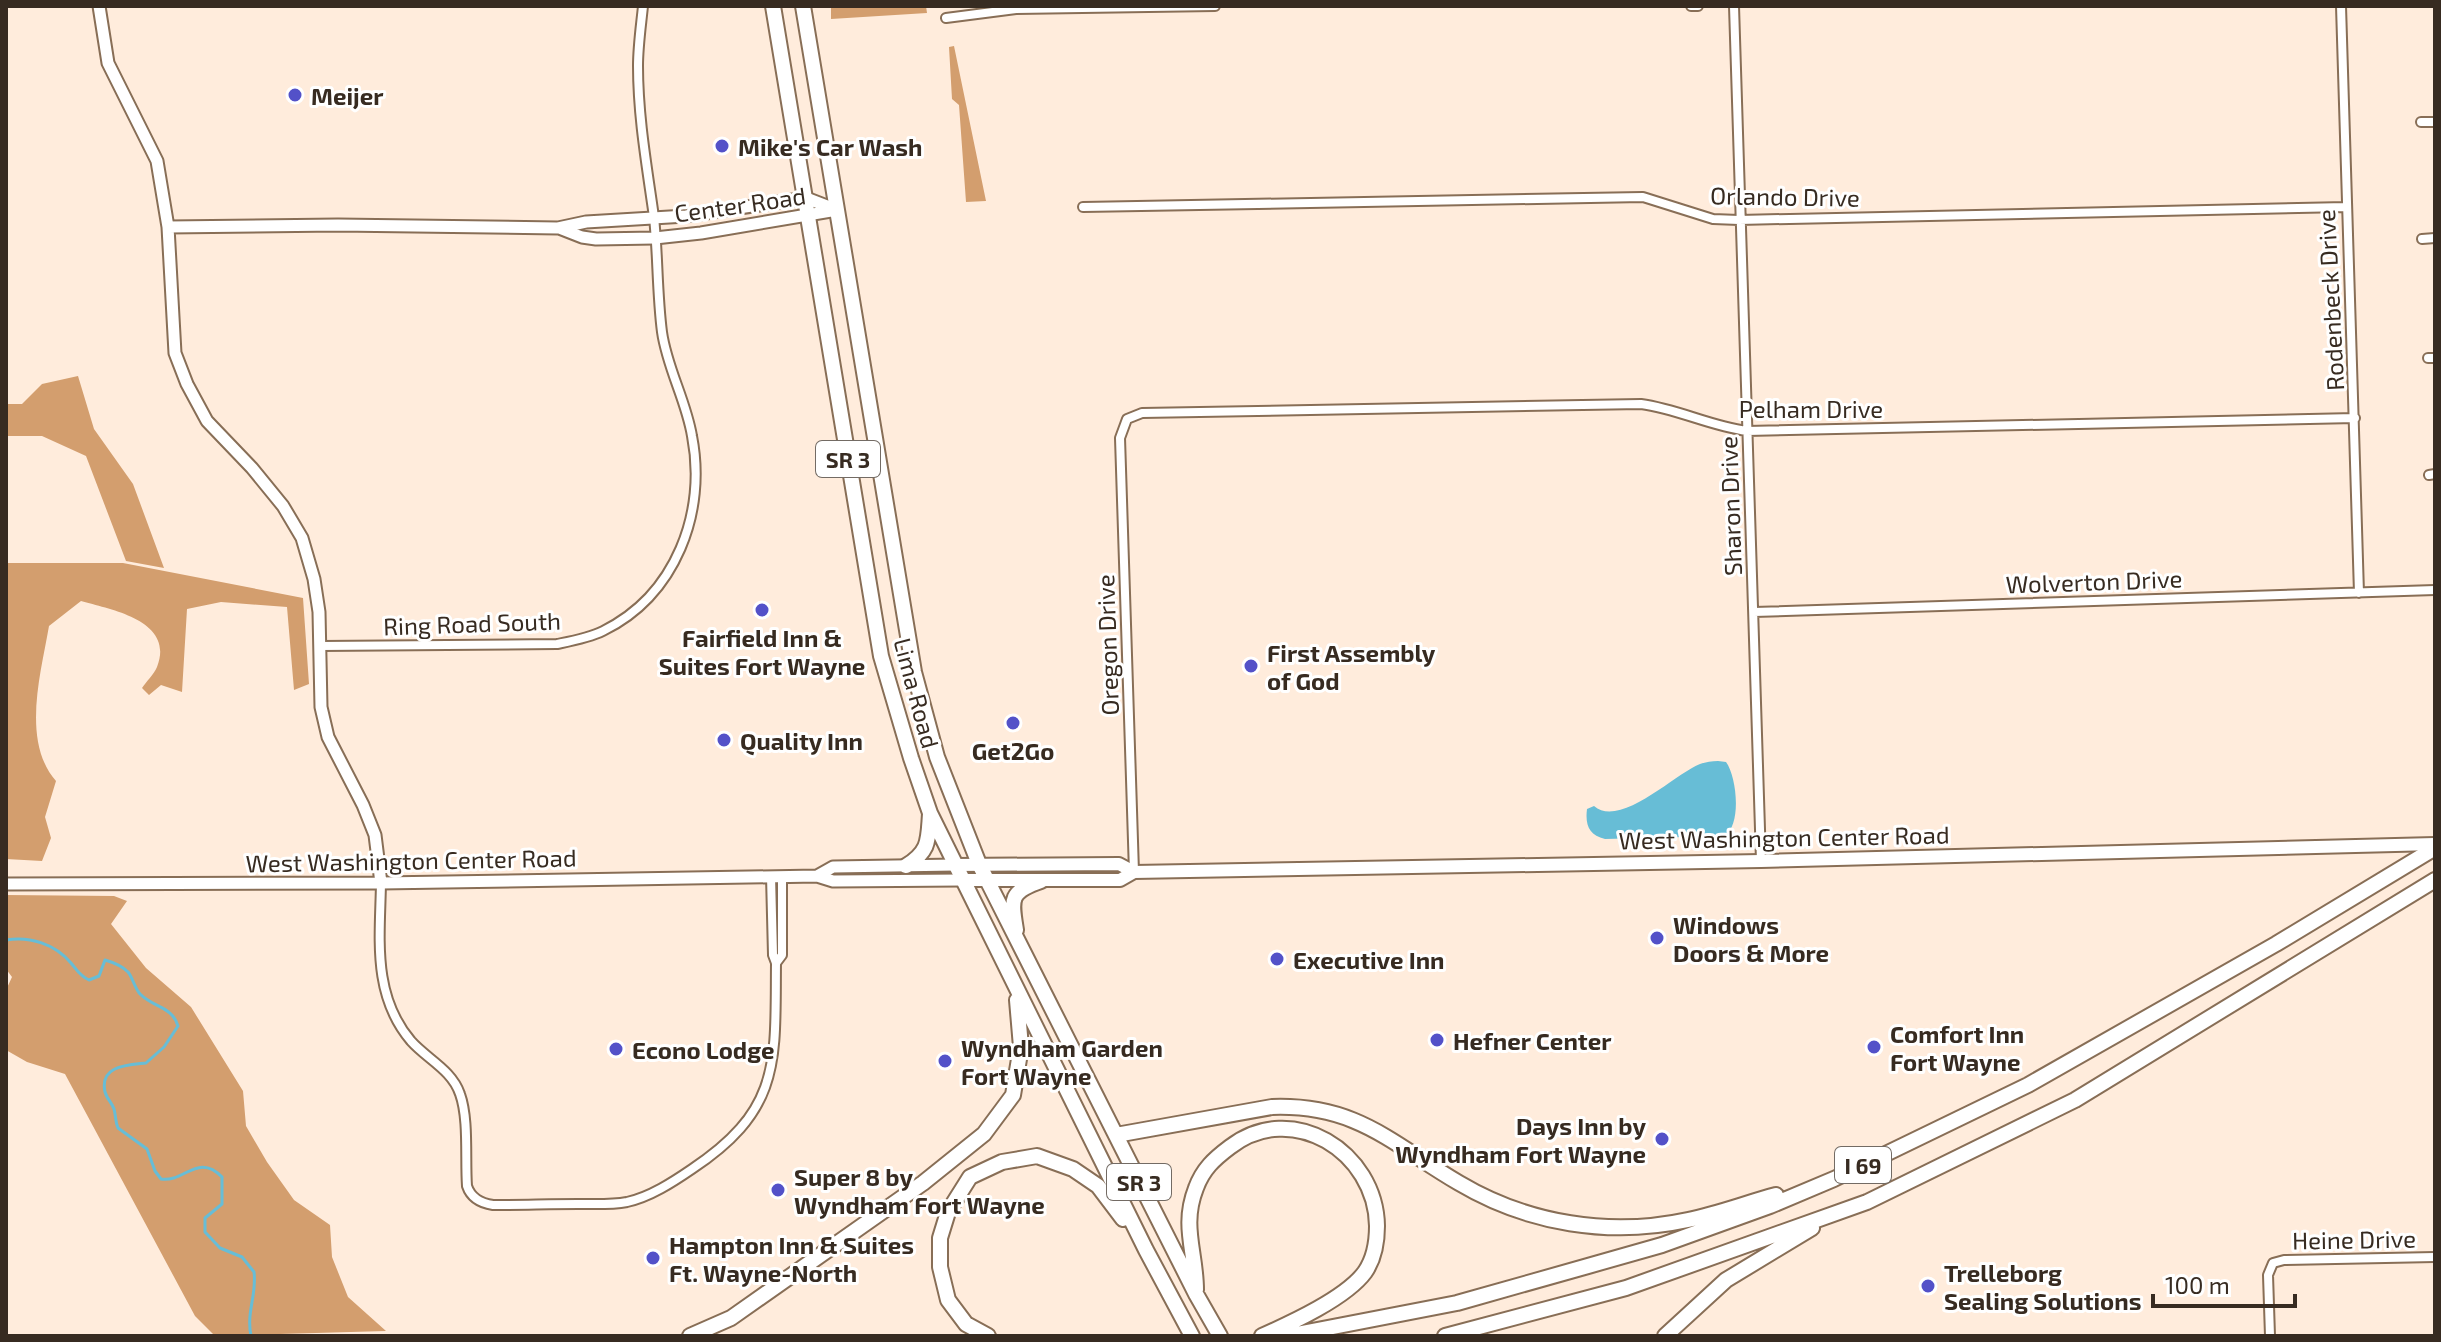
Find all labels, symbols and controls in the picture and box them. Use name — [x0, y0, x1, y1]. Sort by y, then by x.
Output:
place label: Meijer — [311, 81, 384, 110]
marker: Meijer — [286, 86, 304, 104]
place label: Mike's Car Wash — [738, 132, 922, 161]
marker: Mike's Car Wash — [713, 137, 731, 155]
street label: Center Road — [672, 180, 808, 228]
street label: Orlando Drive — [1710, 180, 1860, 212]
street label: Rodenbeck Drive — [2311, 209, 2349, 391]
street label: Pelham Drive — [1739, 394, 1883, 423]
street label: Sharon Drive — [1713, 436, 1747, 576]
road number: SR 3 — [816, 441, 880, 477]
street label: Wolverton Drive — [2005, 563, 2183, 599]
street label: Oregon Drive — [1090, 574, 1124, 716]
marker: Fairfield Inn & Suites Fort Wayne — [753, 601, 771, 619]
street label: Ring Road South — [383, 605, 561, 641]
place label: Fairfield Inn & Suites Fort Wayne — [659, 623, 865, 680]
street label: Lima Road — [888, 635, 946, 751]
place label: First Assembly of God — [1267, 638, 1436, 695]
marker: First Assembly of God — [1242, 657, 1260, 675]
marker: Get2Go — [1004, 714, 1022, 732]
place label: Quality Inn — [740, 726, 863, 756]
marker: Quality Inn — [715, 731, 733, 749]
place label: Get2Go — [972, 736, 1054, 765]
street label: West Washington Center Road — [1618, 820, 1950, 854]
street label: West Washington Center Road — [245, 843, 577, 877]
place label: Windows Doors & More — [1673, 910, 1829, 967]
marker: Windows Doors & More — [1648, 929, 1666, 947]
place label: Executive Inn — [1293, 945, 1445, 974]
marker: Executive Inn — [1268, 950, 1286, 968]
place label: Comfort Inn Fort Wayne — [1890, 1019, 2024, 1076]
place label: Hefner Center — [1453, 1026, 1612, 1055]
marker: Hefner Center — [1428, 1031, 1446, 1049]
place label: Wyndham Garden Fort Wayne — [961, 1033, 1163, 1090]
place label: Econo Lodge — [632, 1035, 774, 1064]
marker: Comfort Inn Fort Wayne — [1865, 1038, 1883, 1056]
marker: Econo Lodge — [607, 1040, 625, 1058]
marker: Wyndham Garden Fort Wayne — [936, 1052, 954, 1070]
place label: Days Inn by Wyndham Fort Wayne — [1395, 1111, 1646, 1168]
marker: Days Inn by Wyndham Fort Wayne — [1653, 1130, 1671, 1148]
road number: I 69 — [1835, 1147, 1891, 1183]
place label: Super 8 by Wyndham Fort Wayne — [794, 1162, 1045, 1219]
road number: SR 3 — [1107, 1164, 1171, 1200]
marker: Super 8 by Wyndham Fort Wayne — [769, 1181, 787, 1199]
street label: Heine Drive — [2292, 1223, 2416, 1255]
place label: Hampton Inn & Suites Ft. Wayne-North — [669, 1230, 914, 1287]
marker: Hampton Inn & Suites Ft. Wayne-North — [644, 1249, 662, 1267]
place label: Trelleborg Sealing Solutions — [1944, 1258, 2141, 1315]
scale bar — [2153, 1258, 2295, 1308]
text: 100 m — [2165, 1270, 2230, 1299]
marker: Trelleborg Sealing Solutions — [1919, 1277, 1937, 1295]

